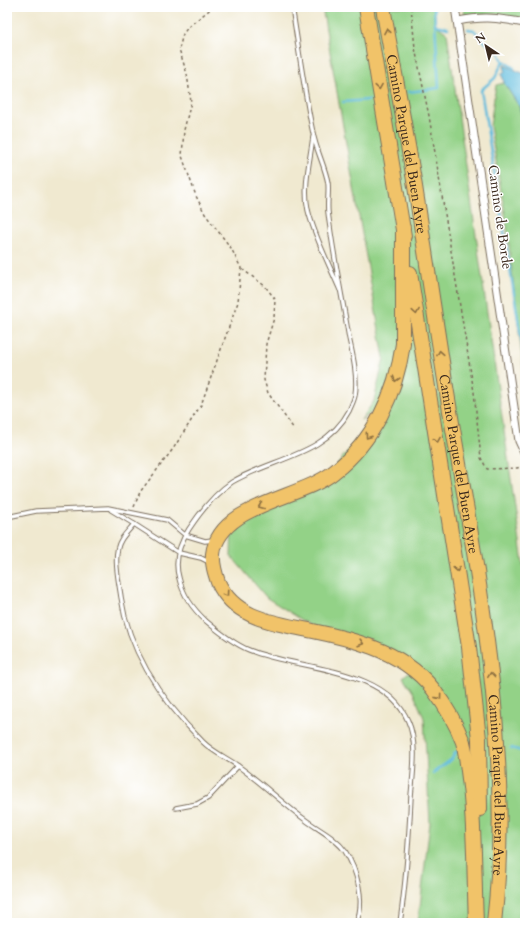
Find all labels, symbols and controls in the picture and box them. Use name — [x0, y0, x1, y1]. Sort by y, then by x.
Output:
north arrow — [466, 26, 506, 66]
one-way arrow — [383, 28, 392, 34]
text: N — [472, 29, 489, 47]
street label: Camino Parque del Buen Ayre — [382, 53, 432, 235]
one-way arrow — [374, 84, 383, 90]
street label: Camino de Borde — [483, 163, 517, 271]
one-way arrow — [411, 309, 420, 315]
one-way arrow — [437, 349, 445, 356]
street label: Camino Parque del Buen Ayre — [435, 373, 484, 555]
one-way arrow — [392, 375, 401, 382]
one-way arrow — [365, 432, 373, 439]
one-way arrow — [432, 437, 441, 443]
one-way arrow — [258, 501, 266, 509]
one-way arrow — [452, 566, 461, 572]
one-way arrow — [221, 590, 229, 597]
one-way arrow — [357, 638, 364, 647]
one-way arrow — [487, 671, 496, 678]
one-way arrow — [434, 693, 441, 700]
street label: Camino Parque del Buen Ayre — [484, 693, 509, 876]

